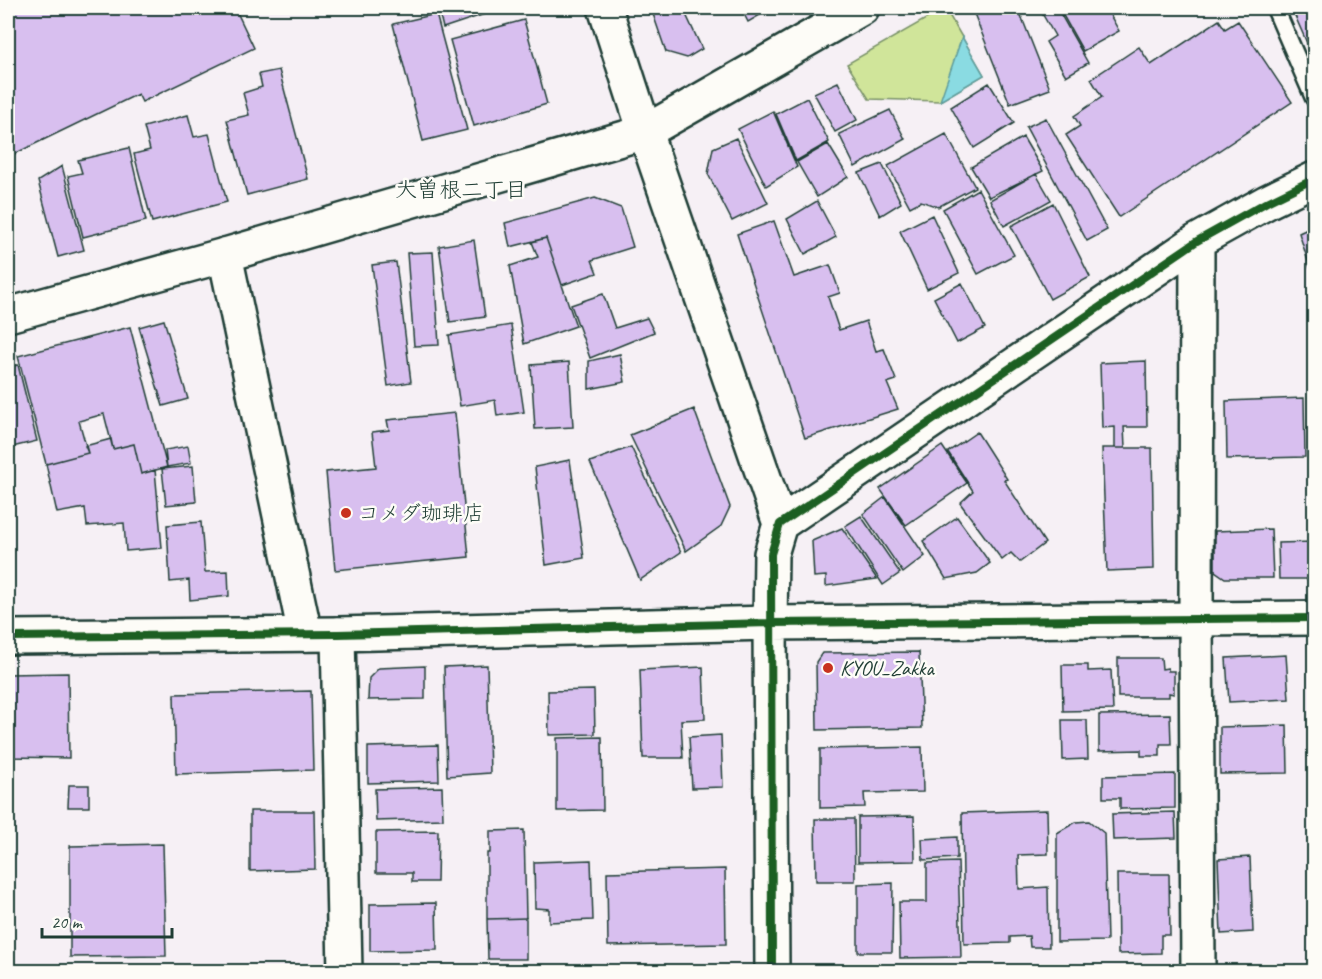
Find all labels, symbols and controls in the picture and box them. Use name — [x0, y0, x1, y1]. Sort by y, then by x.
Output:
district label: 大曽根二丁目 — [395, 176, 527, 204]
place label: コメダ珈琲店 — [358, 500, 484, 526]
marker: コメダ珈琲店 — [339, 506, 353, 520]
place label: KYOU_Zakka — [840, 655, 935, 681]
marker: KYOU_Zakka — [821, 661, 835, 675]
scale bar — [42, 901, 172, 939]
text: 20 m — [51, 911, 84, 933]

